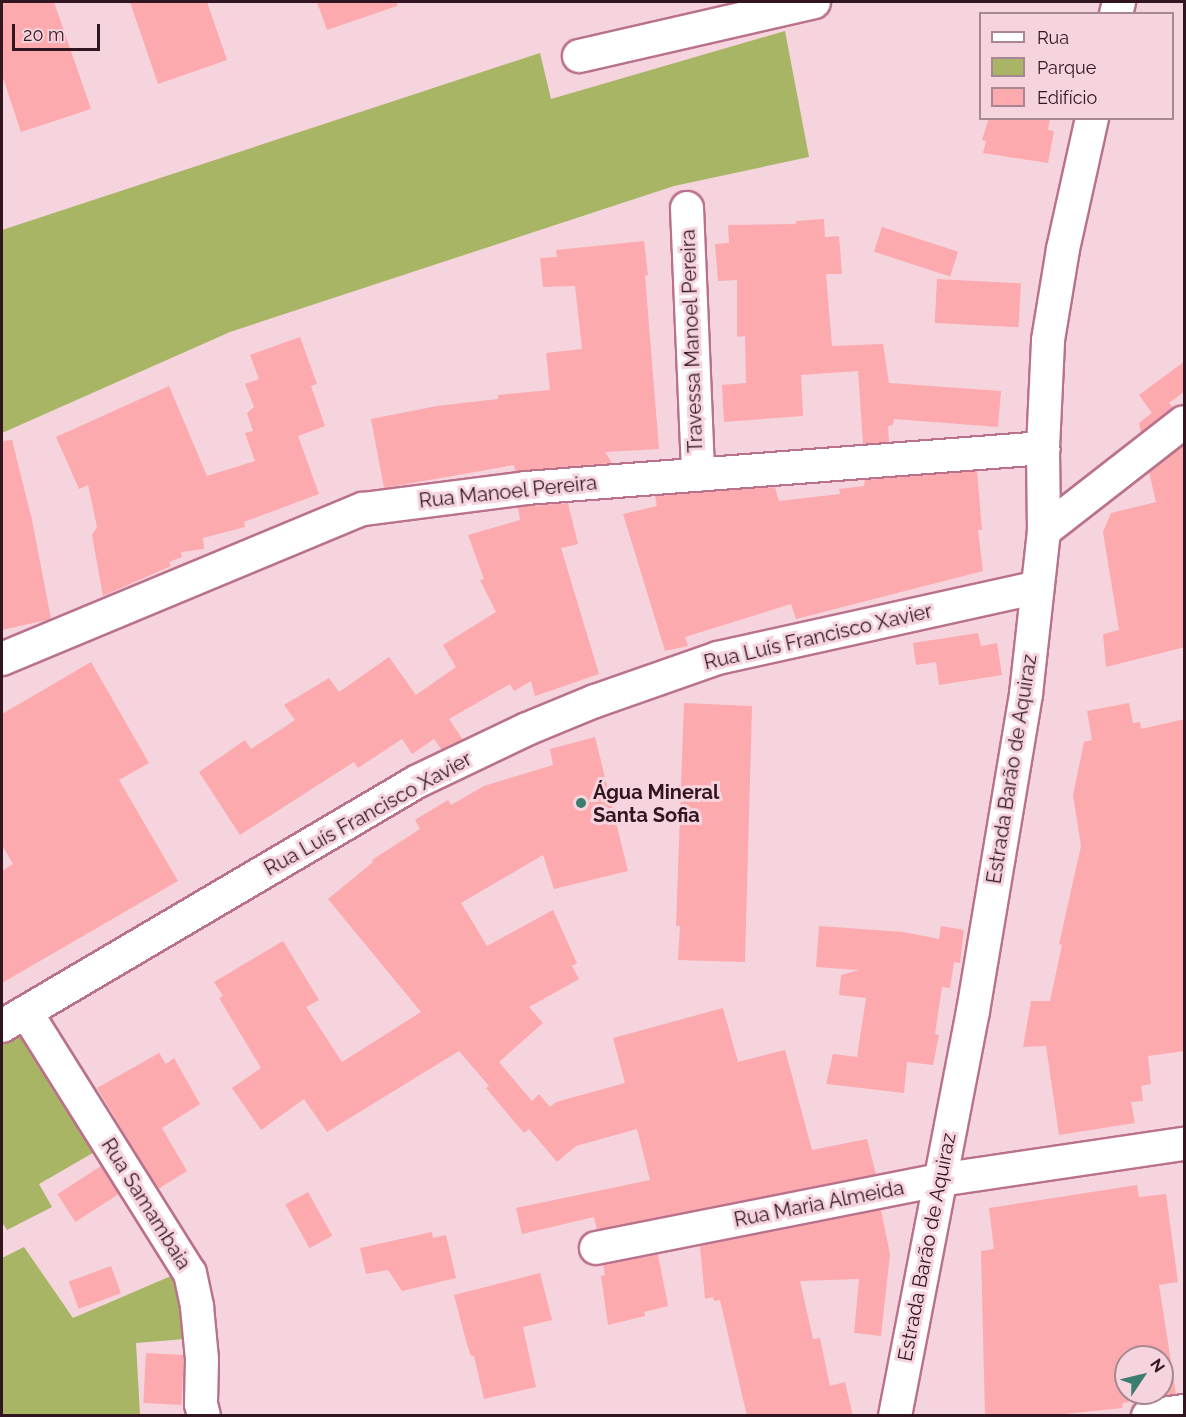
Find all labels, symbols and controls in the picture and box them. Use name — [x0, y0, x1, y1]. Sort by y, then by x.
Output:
scale bar — [15, 12, 104, 50]
legend — [979, 12, 1174, 120]
text: 20 m — [23, 24, 65, 45]
text: Rua — [1037, 27, 1069, 48]
text: Parque — [1037, 57, 1096, 78]
text: Edifício — [1037, 87, 1097, 108]
street label: Travessa Manoel Pereira — [676, 229, 708, 453]
street label: Rua Manoel Pereira — [417, 471, 599, 513]
street label: Rua Luís Francisco Xavier — [701, 599, 935, 675]
street label: Estrada Barão de Aquiraz — [982, 652, 1042, 886]
street label: Rua Luís Francisco Xavier — [260, 747, 476, 881]
place label: Água Mineral Santa Sofia — [593, 780, 719, 827]
marker: Água Mineral Santa Sofia — [574, 796, 588, 810]
street label: Estrada Barão de Aquiraz — [893, 1130, 961, 1364]
street label: Rua Samambaia — [96, 1134, 196, 1274]
street label: Rua Maria Almeida — [732, 1176, 906, 1232]
north arrow — [1114, 1345, 1174, 1405]
text: N — [1146, 1355, 1169, 1376]

